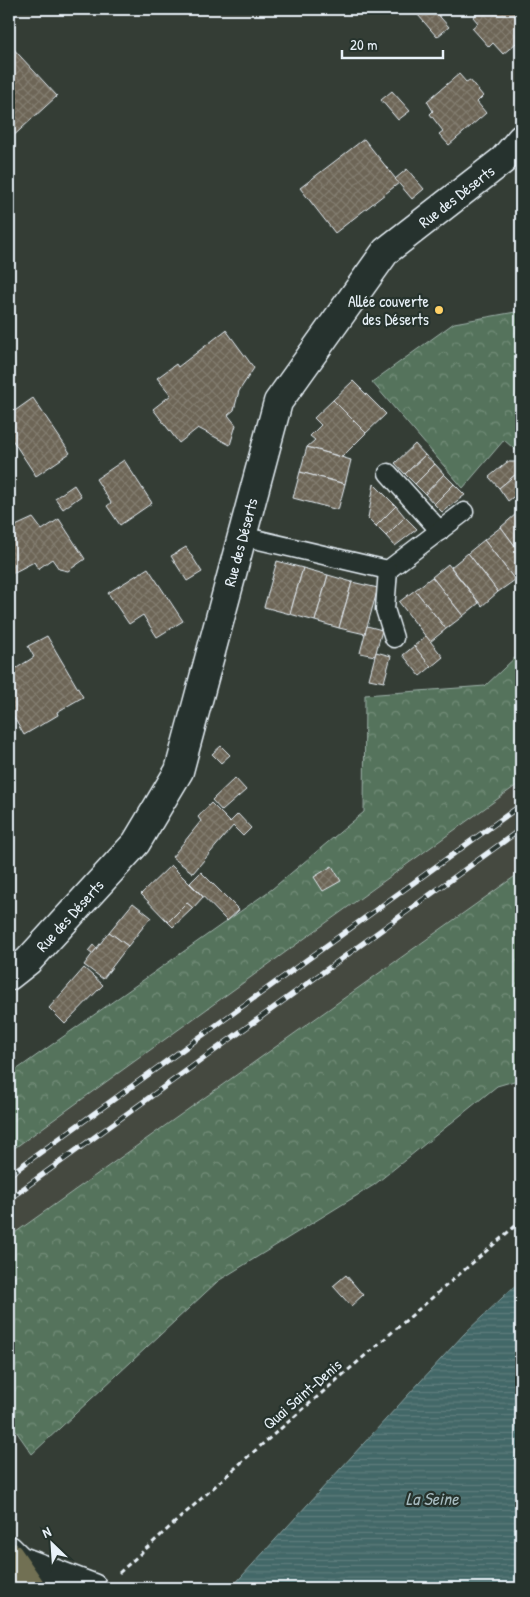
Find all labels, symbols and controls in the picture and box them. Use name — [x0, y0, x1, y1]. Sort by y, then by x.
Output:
scale bar — [342, 28, 444, 60]
text: 20 m — [350, 34, 377, 55]
street label: Rue des Déserts — [414, 160, 499, 233]
place label: Allée couverte des Déserts — [348, 290, 430, 330]
marker: Allée couverte des Déserts — [433, 304, 445, 316]
street label: Rue des Déserts — [218, 496, 263, 589]
street label: Rue des Déserts — [31, 875, 108, 956]
street label: Quai Saint-Denis — [258, 1354, 346, 1434]
water label: La Seine — [406, 1486, 459, 1511]
north arrow — [28, 1520, 78, 1570]
text: N — [39, 1521, 54, 1542]

